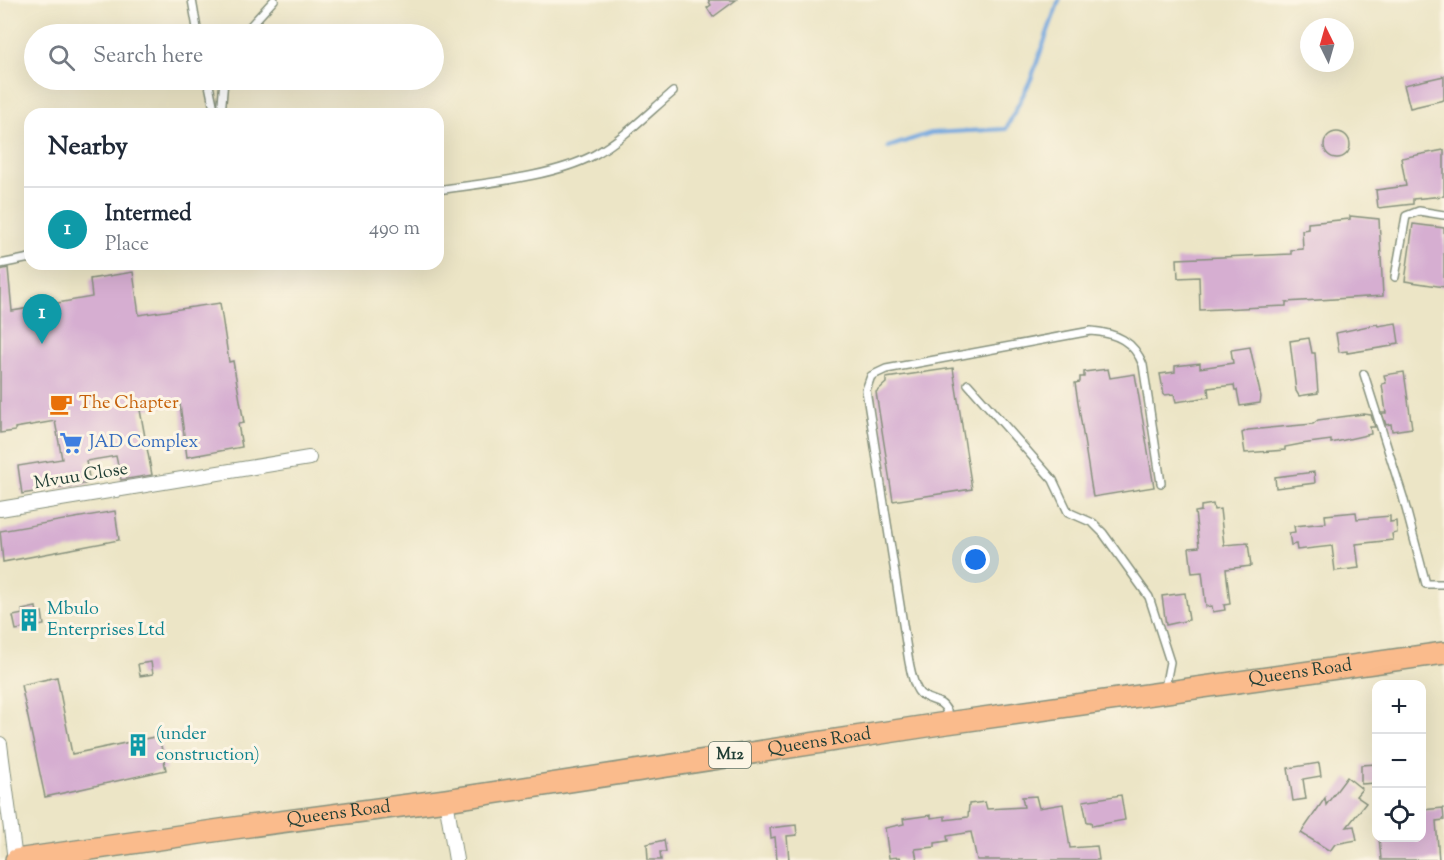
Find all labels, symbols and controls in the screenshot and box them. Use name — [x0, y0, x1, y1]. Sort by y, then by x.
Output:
north arrow — [1300, 18, 1354, 72]
search box — [24, 24, 444, 90]
icon: search — [45, 41, 78, 74]
text: Search here — [93, 41, 203, 73]
text: Nearby — [48, 129, 128, 166]
text: Intermed — [105, 199, 192, 231]
text: 1 — [64, 215, 71, 244]
text: 490 m — [369, 215, 420, 244]
text: Place — [105, 231, 149, 260]
pin: 1 — [22, 294, 62, 344]
cafe icon: The Chapter — [48, 391, 74, 417]
place label: The Chapter — [79, 391, 179, 417]
supermarket icon: JAD Complex — [58, 430, 84, 456]
place label: JAD Complex — [88, 430, 198, 456]
street label: Mvuu Close — [32, 457, 130, 497]
your location — [961, 545, 990, 574]
place label: Mbulo Enterprises Ltd — [47, 597, 165, 644]
building icon: Mbulo Enterprises Ltd — [16, 607, 42, 633]
street label: Queens Road — [1247, 653, 1354, 693]
map controls — [1372, 680, 1426, 842]
button: + — [1372, 680, 1426, 734]
place label: (under construction) — [156, 722, 260, 769]
street label: Queens Road — [766, 722, 873, 763]
building icon: (under construction) — [125, 732, 151, 758]
button: − — [1372, 734, 1426, 788]
road number: M12 — [709, 742, 751, 768]
button: locate — [1372, 788, 1426, 842]
street label: Queens Road — [285, 794, 392, 834]

